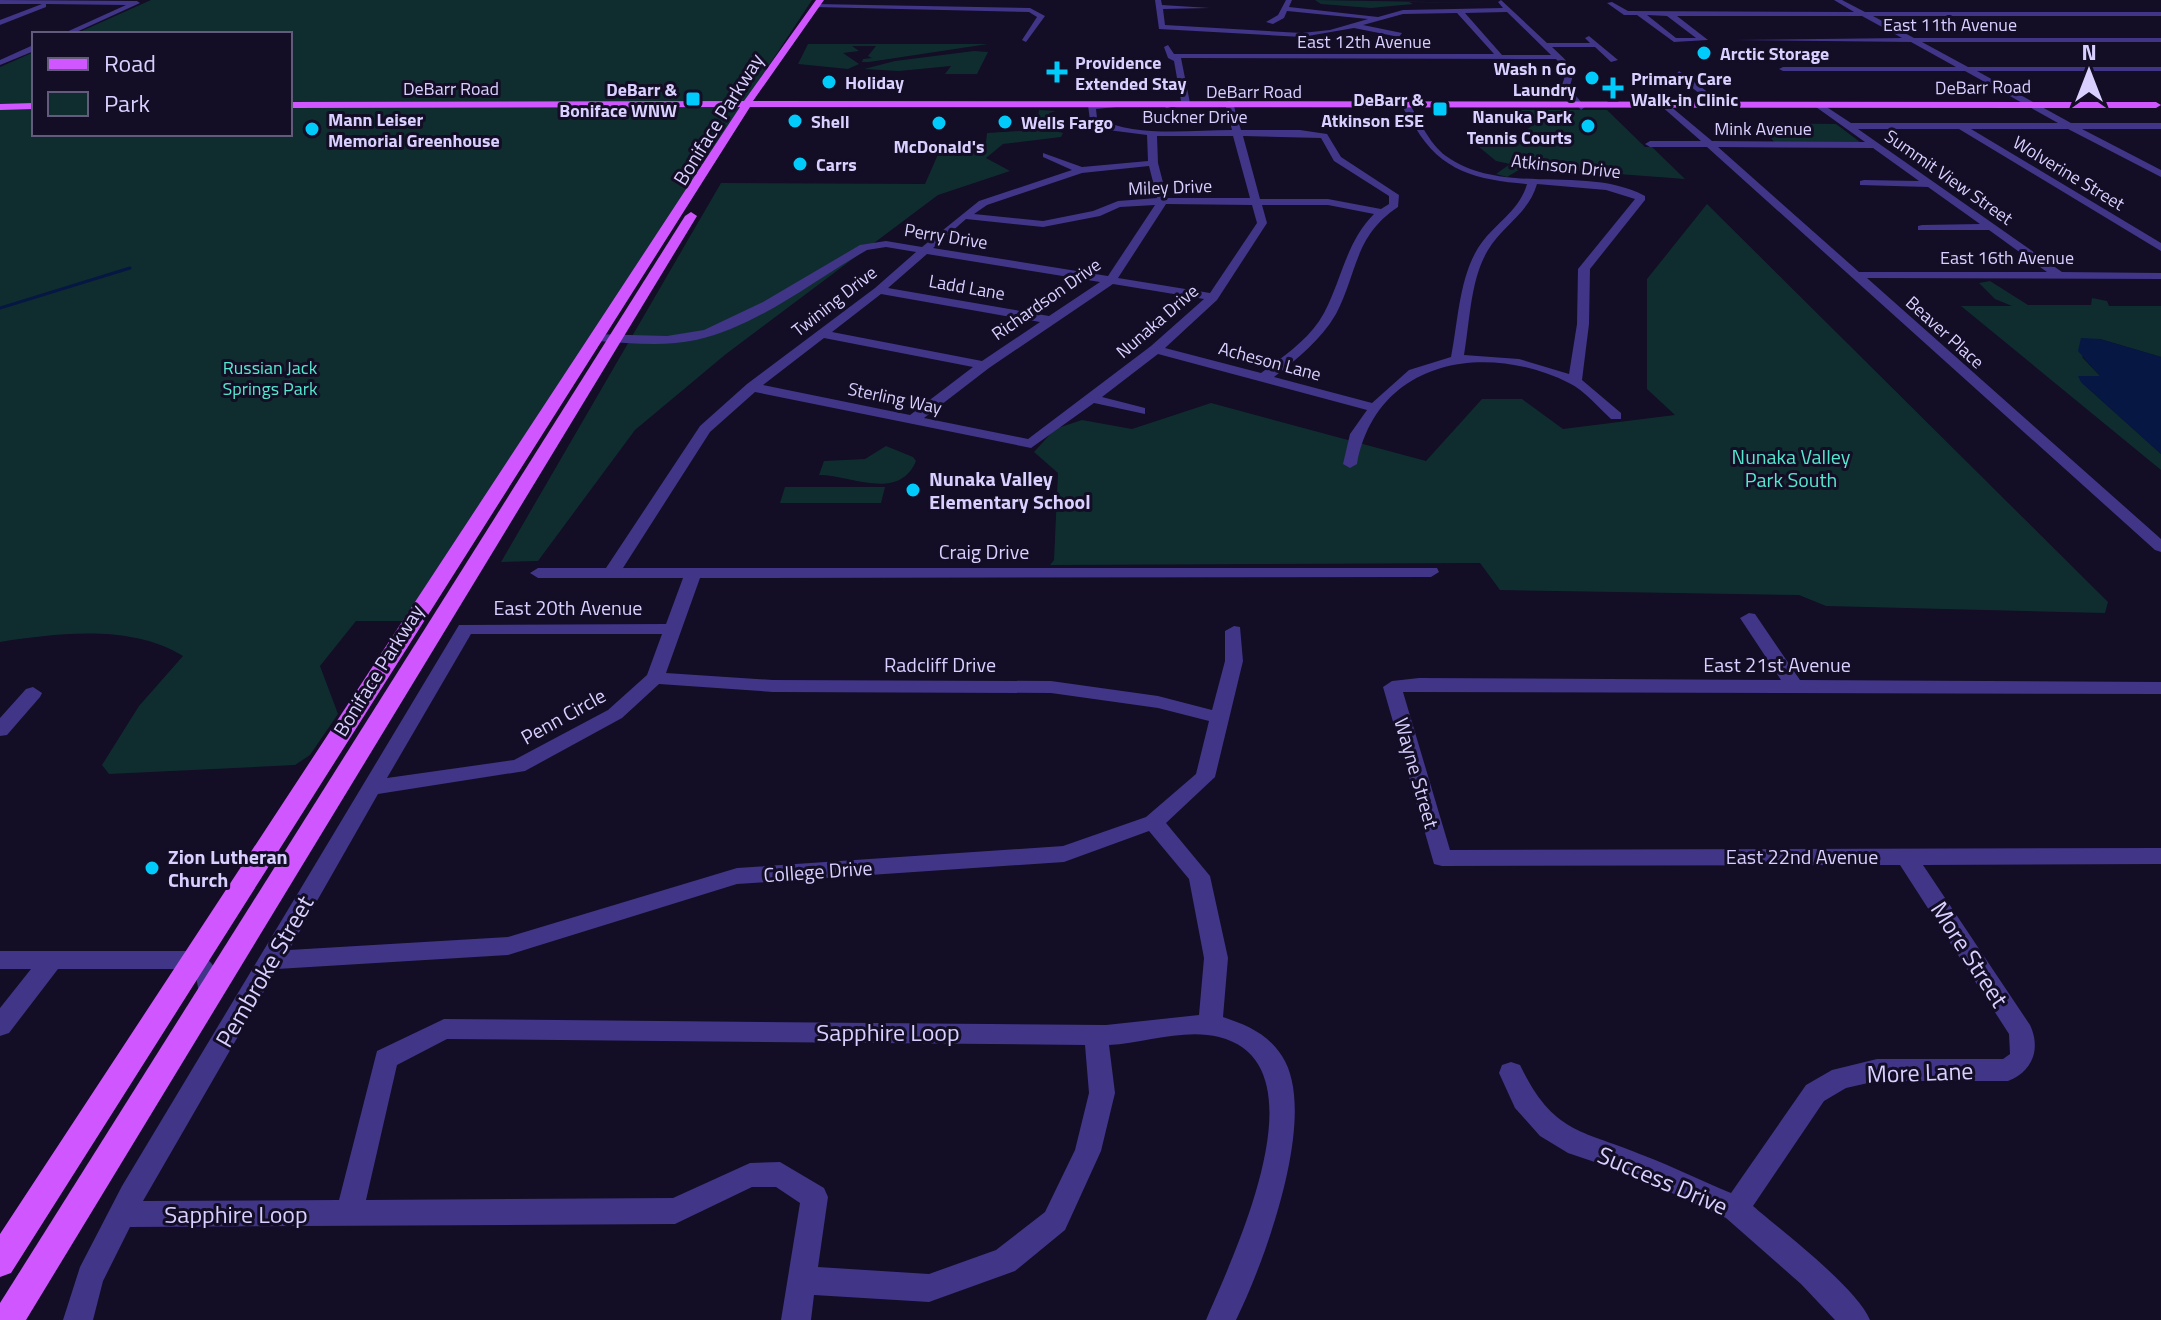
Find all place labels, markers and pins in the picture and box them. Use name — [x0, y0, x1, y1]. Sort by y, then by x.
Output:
place label: Arctic Storage — [1720, 40, 1829, 67]
marker: Arctic Storage — [1695, 44, 1713, 62]
place label: Providence Extended Stay — [1075, 49, 1186, 97]
place label: Wash n Go Laundry — [1493, 55, 1576, 103]
marker: Providence Extended Stay — [1046, 61, 1068, 83]
place label: Primary Care Walk-in Clinic — [1631, 65, 1738, 113]
place label: Holiday — [845, 69, 904, 96]
marker: Wash n Go Laundry — [1583, 69, 1601, 87]
marker: Holiday — [820, 73, 838, 91]
place label: DeBarr & Boniface WNW — [559, 76, 677, 124]
marker: Primary Care Walk-in Clinic — [1602, 77, 1624, 99]
place label: DeBarr & Atkinson ESE — [1321, 86, 1424, 134]
marker: DeBarr & Boniface WNW — [684, 90, 702, 108]
marker: DeBarr & Atkinson ESE — [1431, 100, 1449, 118]
place label: Nanuka Park Tennis Courts — [1467, 103, 1573, 151]
place label: Mann Leiser Memorial Greenhouse — [328, 106, 500, 154]
place label: Shell — [811, 108, 850, 135]
place label: Wells Fargo — [1021, 109, 1113, 136]
marker: Shell — [786, 112, 804, 130]
marker: Wells Fargo — [996, 113, 1014, 131]
marker: McDonald's — [930, 114, 948, 132]
marker: Nanuka Park Tennis Courts — [1579, 117, 1597, 135]
marker: Mann Leiser Memorial Greenhouse — [303, 120, 321, 138]
place label: McDonald's — [893, 133, 985, 160]
place label: Carrs — [816, 151, 857, 178]
marker: Carrs — [791, 155, 809, 173]
place label: Nunaka Valley Elementary School — [929, 463, 1091, 517]
marker: Nunaka Valley Elementary School — [904, 481, 922, 499]
place label: Zion Lutheran Church — [168, 841, 288, 895]
marker: Zion Lutheran Church — [143, 859, 161, 877]

